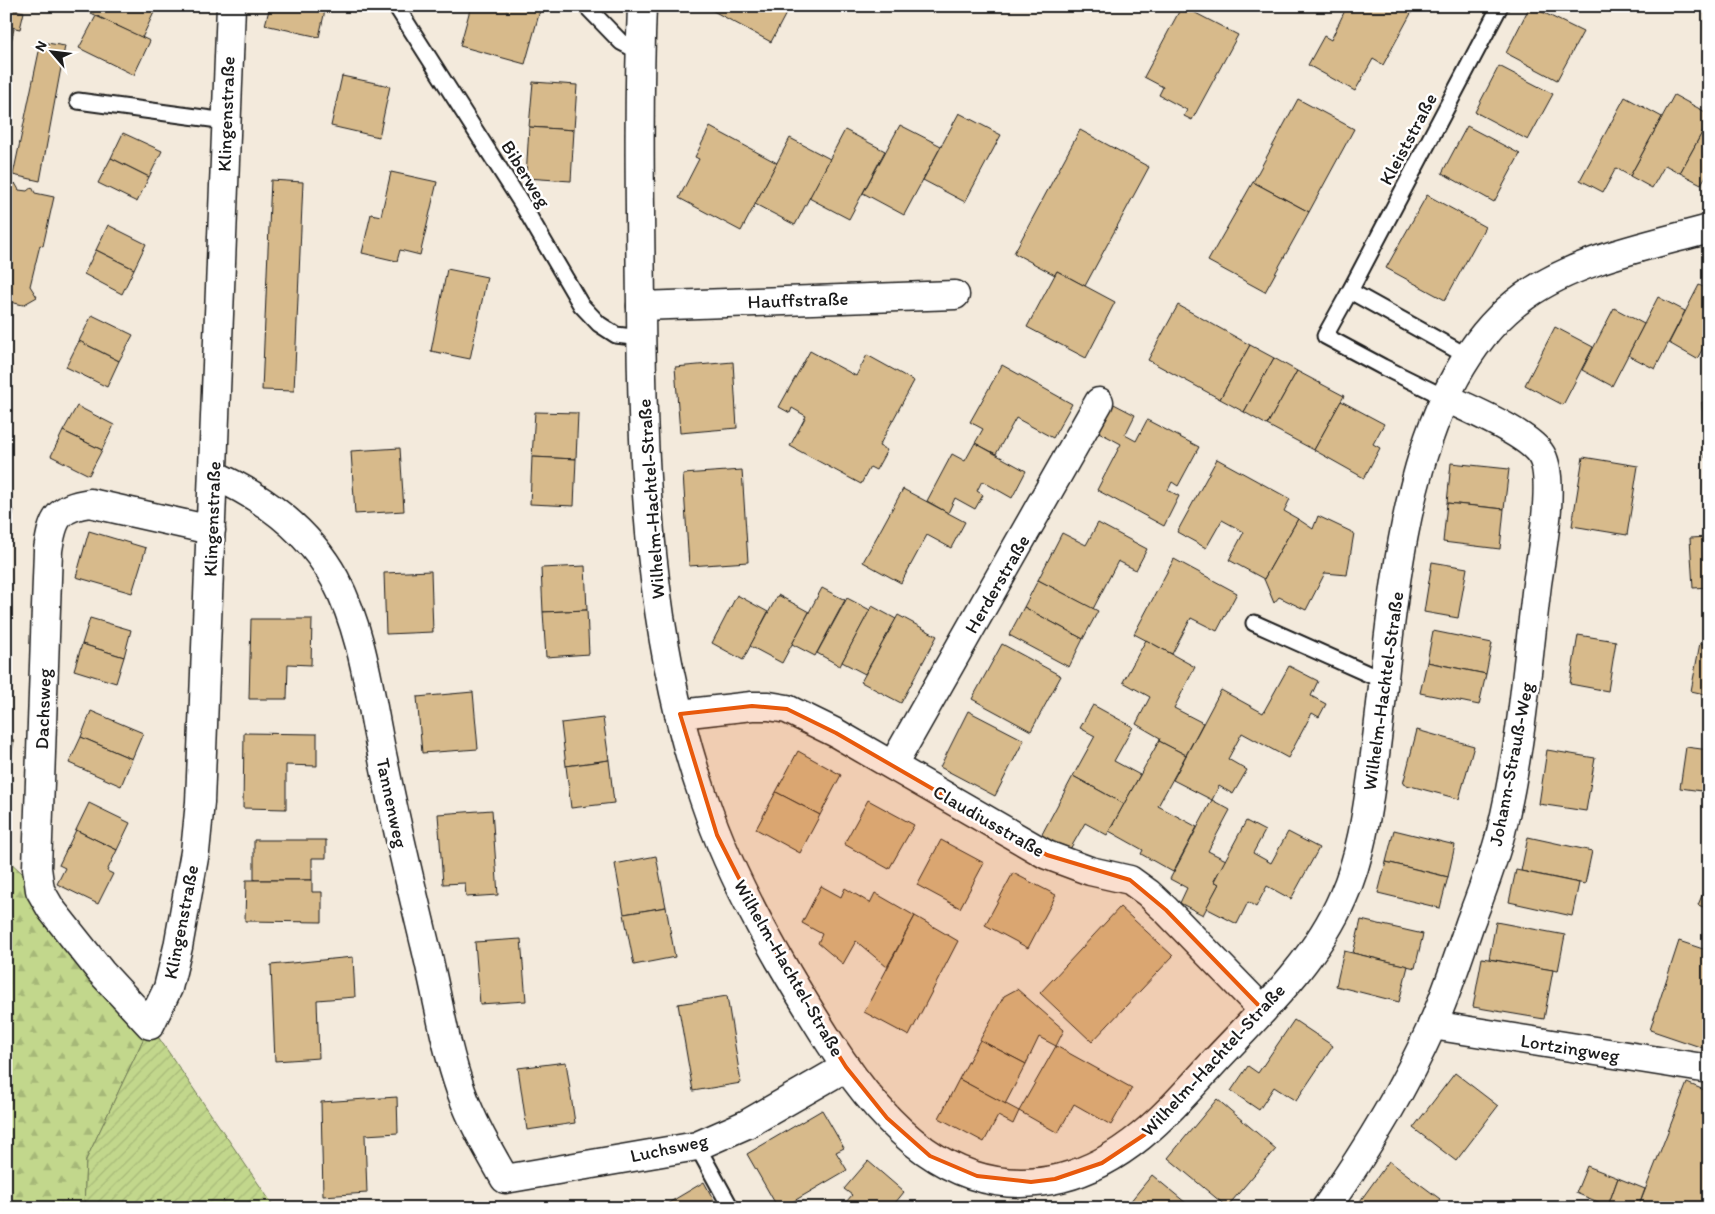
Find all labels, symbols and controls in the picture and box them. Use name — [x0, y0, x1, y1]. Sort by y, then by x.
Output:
north arrow — [28, 28, 78, 78]
text: N — [31, 38, 51, 54]
street label: Klingenstraße — [212, 56, 240, 172]
street label: Kleiststraße — [1374, 89, 1442, 189]
street label: Biberweg — [496, 136, 556, 212]
street label: Hauffstraße — [747, 287, 849, 313]
street label: Wilhelm-Hachtel-Straße — [633, 398, 669, 600]
street label: Klingenstraße — [198, 461, 226, 577]
street label: Herderstraße — [959, 531, 1035, 637]
street label: Wilhelm-Hachtel-Straße — [1358, 590, 1408, 792]
street label: Dachsweg — [30, 668, 56, 750]
street label: Johann-Strauß-Weg — [1484, 680, 1538, 848]
street label: Tannenweg — [371, 756, 413, 850]
street label: Claudiusstraße — [929, 780, 1049, 862]
street label: Klingenstraße — [159, 863, 203, 981]
street label: Wilhelm-Hachtel-Straße — [729, 875, 849, 1061]
street label: Wilhelm-Hachtel-Straße — [1136, 979, 1290, 1141]
street label: Lortzingweg — [1519, 1029, 1621, 1067]
street label: Luchsweg — [628, 1128, 710, 1167]

